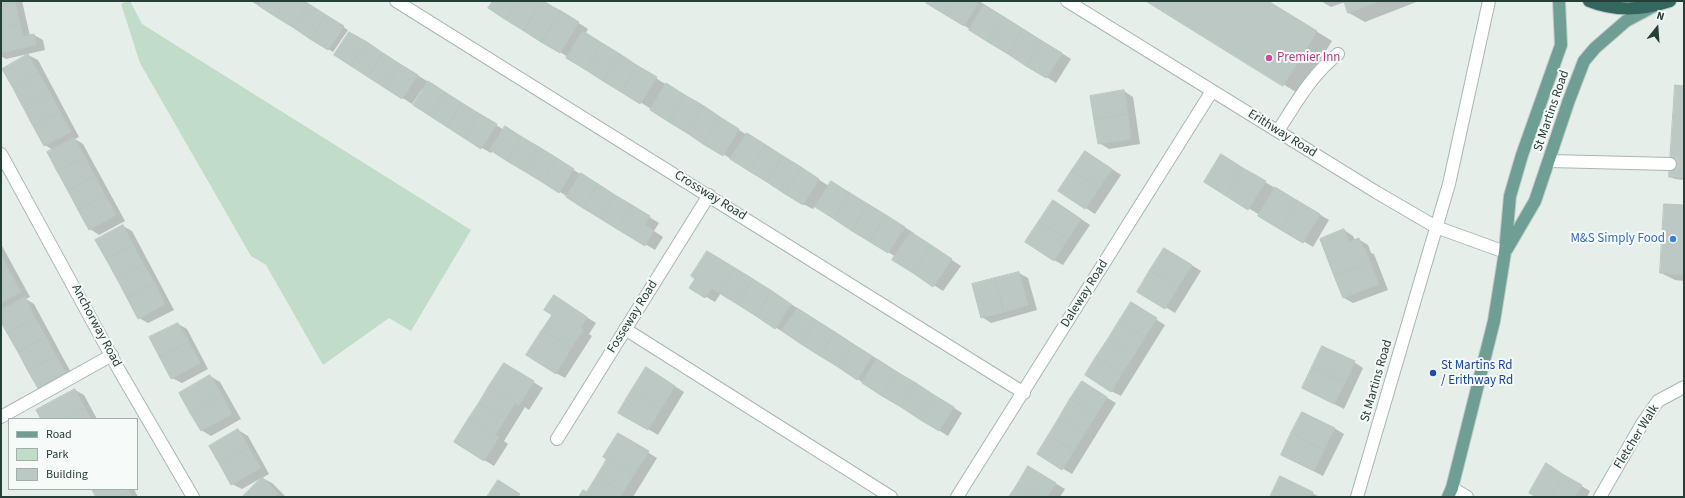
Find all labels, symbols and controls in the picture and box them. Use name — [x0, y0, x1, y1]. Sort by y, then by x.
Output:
north arrow — [1637, 8, 1677, 48]
text: N — [1655, 8, 1666, 24]
place label: Premier Inn — [1277, 50, 1340, 66]
marker: Premier Inn — [1264, 53, 1274, 63]
street label: St Martins Road — [1531, 68, 1573, 154]
street label: Erithway Road — [1245, 107, 1319, 161]
street label: Crossway Road — [671, 168, 749, 224]
place label: M&S Simply Food — [1570, 231, 1665, 247]
marker: M&S Simply Food — [1668, 234, 1678, 244]
street label: Daleway Road — [1058, 257, 1112, 331]
street label: Fosseway Road — [604, 278, 662, 356]
street label: Anchorway Road — [68, 282, 124, 370]
street label: St Martins Road — [1358, 338, 1396, 424]
place label: St Martins Rd / Erithway Rd — [1441, 358, 1513, 389]
marker: St Martins Rd / Erithway Rd — [1428, 368, 1438, 378]
street label: Fletcher Walk — [1611, 402, 1663, 472]
legend — [8, 418, 138, 490]
text: Road — [46, 426, 72, 443]
text: Park — [46, 446, 68, 463]
text: Building — [46, 466, 88, 483]

